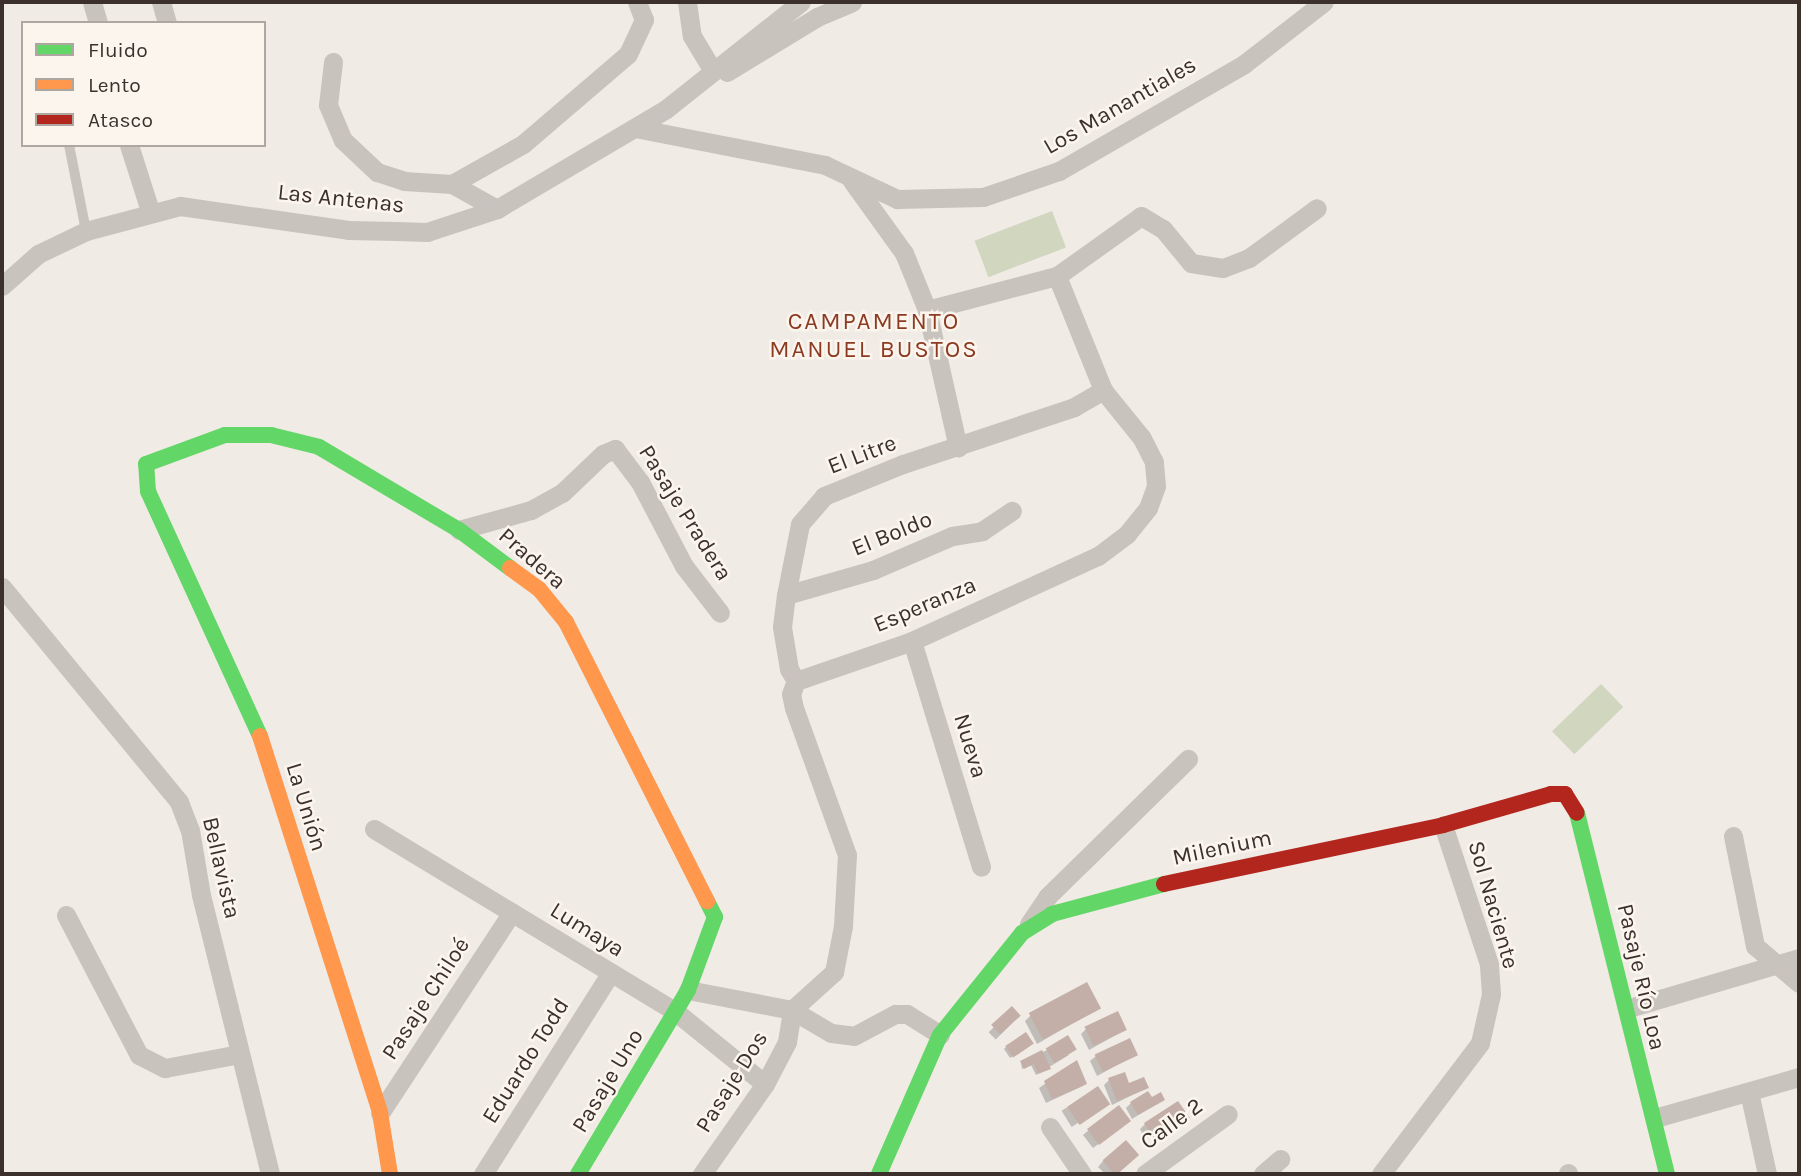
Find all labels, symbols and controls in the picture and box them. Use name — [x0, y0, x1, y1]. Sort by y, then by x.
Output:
legend — [21, 21, 266, 147]
text: Fluido — [88, 38, 148, 62]
street label: Los Manantiales — [1039, 51, 1201, 161]
text: Lento — [88, 73, 141, 97]
text: Atasco — [88, 108, 153, 132]
street label: Las Antenas — [276, 179, 406, 219]
district label: CAMPAMENTO MANUEL BUSTOS — [771, 308, 977, 364]
street label: El Litre — [824, 429, 900, 481]
street label: Pasaje Pradera — [632, 440, 738, 586]
street label: El Boldo — [848, 505, 936, 563]
street label: Pradera — [493, 522, 571, 596]
street label: Esperanza — [870, 571, 980, 639]
street label: Nueva — [947, 711, 993, 781]
street label: La Unión — [279, 759, 333, 855]
street label: Bellavista — [196, 814, 246, 922]
street label: Milenium — [1170, 824, 1274, 872]
street label: Sol Naciente — [1462, 838, 1524, 972]
street label: Lumaya — [545, 897, 629, 963]
street label: Pasaje Río Loa — [1611, 901, 1671, 1053]
street label: Pasaje Chiloé — [376, 933, 476, 1065]
street label: Eduardo Todd — [477, 993, 575, 1129]
street label: Pasaje Uno — [566, 1024, 650, 1138]
street label: Pasaje Dos — [690, 1026, 774, 1138]
street label: Calle 2 — [1135, 1092, 1209, 1156]

